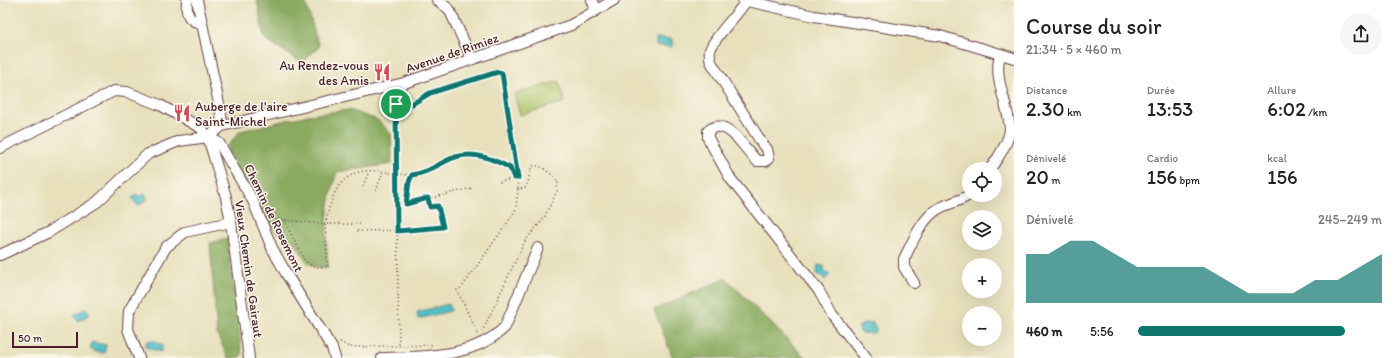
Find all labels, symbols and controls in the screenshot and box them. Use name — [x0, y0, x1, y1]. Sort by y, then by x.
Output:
text: Course du soir — [1026, 13, 1161, 40]
button: share — [1340, 13, 1382, 55]
street label: Avenue de Rimiez — [404, 30, 501, 76]
text: 21:34 · 5 × 460 m — [1026, 42, 1122, 57]
place label: Au Rendez-vous des Amis — [279, 58, 369, 88]
restaurant icon: Au Rendez-vous des Amis — [372, 62, 392, 82]
text: Distance — [1026, 84, 1067, 97]
text: Durée — [1147, 84, 1175, 97]
text: Allure — [1267, 84, 1296, 97]
pin — [379, 87, 413, 121]
icon: arrive — [385, 93, 407, 115]
text: 2.30 — [1026, 97, 1065, 121]
text: 13:53 — [1147, 97, 1193, 121]
text: 6:02 — [1267, 97, 1306, 121]
place label: Auberge de l'aire Saint-Michel — [195, 99, 288, 129]
restaurant icon: Auberge de l'aire Saint-Michel — [172, 103, 192, 123]
text: km — [1065, 106, 1082, 119]
text: /km — [1306, 106, 1327, 119]
text: Dénivelé — [1026, 152, 1066, 165]
text: Cardio — [1147, 152, 1178, 165]
text: kcal — [1267, 152, 1287, 165]
street label: Chemin de Rosemont — [241, 162, 307, 275]
map controls — [962, 162, 1002, 346]
button: locate — [962, 162, 1002, 202]
text: 20 — [1026, 165, 1049, 189]
text: 156 — [1147, 165, 1177, 189]
text: 156 — [1267, 165, 1298, 189]
text: m — [1049, 174, 1061, 187]
text: bpm — [1177, 174, 1200, 187]
street label: Vieux Chemin de Gairaut — [232, 199, 266, 339]
button: layers — [962, 210, 1002, 250]
text: Dénivelé — [1026, 212, 1074, 227]
text: 245–249 m — [1318, 212, 1382, 227]
button: + — [962, 258, 1002, 298]
button: − — [962, 306, 1002, 346]
text: 460 m — [1026, 324, 1063, 339]
text: 5:56 — [1090, 324, 1114, 339]
scale bar — [12, 330, 78, 349]
text: 50 m — [18, 332, 42, 345]

